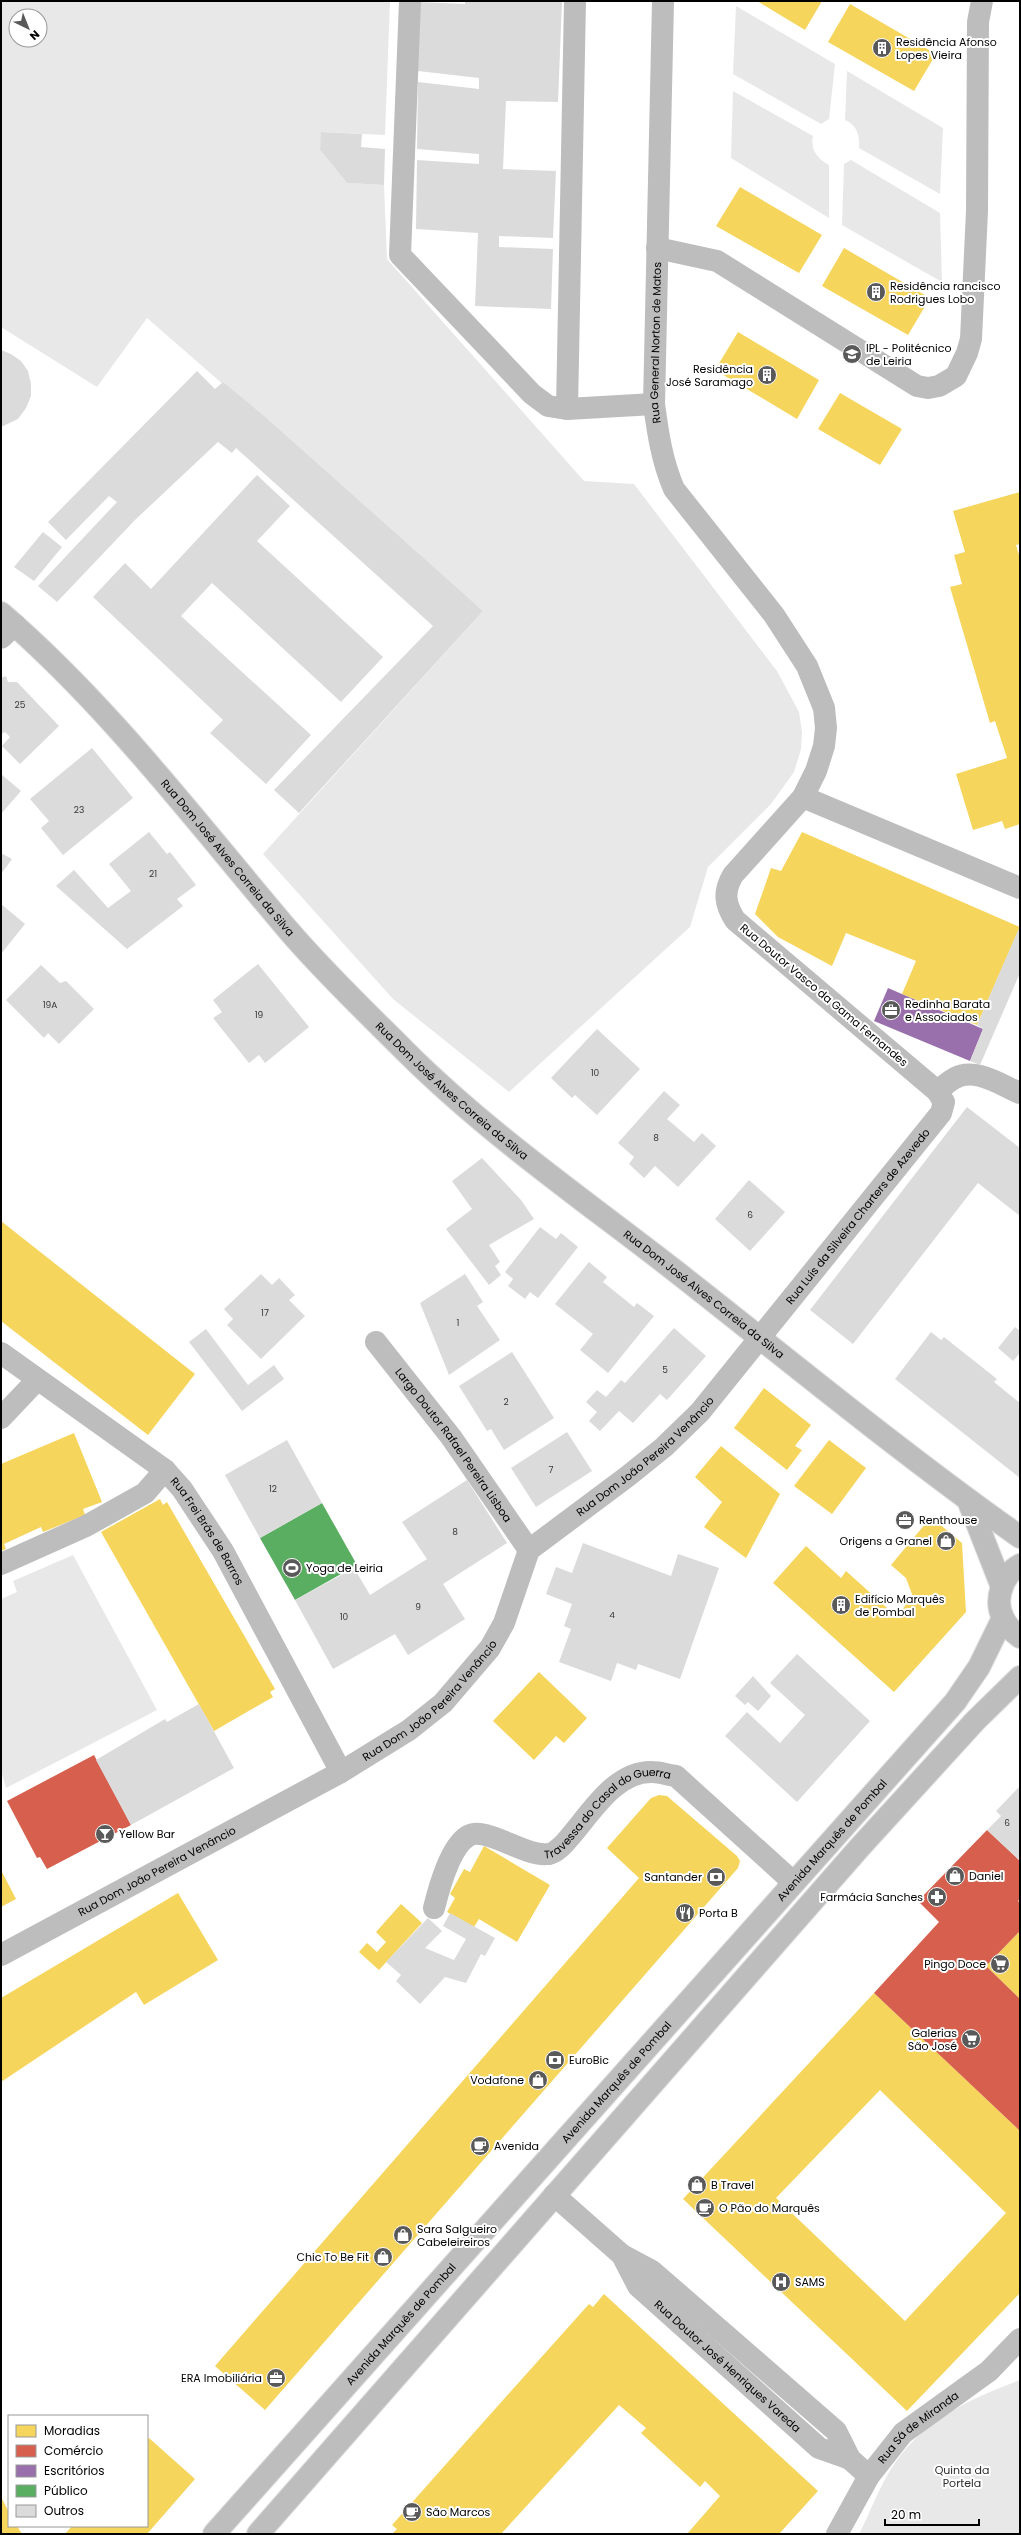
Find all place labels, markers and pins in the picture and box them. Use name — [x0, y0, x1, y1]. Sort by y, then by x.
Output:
place label: Residência Afonso Lopes Vieira — [896, 34, 997, 63]
building icon: Residência Afonso Lopes Vieira — [871, 37, 893, 59]
place label: Residência rancisco Rodrigues Lobo — [890, 278, 1000, 307]
building icon: Residência rancisco Rodrigues Lobo — [865, 281, 887, 303]
place label: IPL - Politécnico de Leiria — [866, 340, 952, 369]
school or university icon: IPL - Politécnico de Leiria — [841, 343, 863, 365]
place label: Residência José Saramago — [666, 361, 753, 390]
building icon: Residência José Saramago — [756, 364, 778, 386]
place label: Redinha Barata e Associados — [905, 996, 990, 1025]
office icon: Redinha Barata e Associados — [880, 999, 902, 1021]
office icon: Renthouse — [894, 1509, 916, 1531]
place label: Renthouse — [919, 1512, 977, 1528]
shop icon: Origens a Granel — [935, 1530, 957, 1552]
place label: Origens a Granel — [840, 1533, 932, 1549]
sports icon: Yoga de Leiria — [281, 1557, 303, 1579]
place label: Yoga de Leiria — [306, 1560, 383, 1576]
place label: Edifício Marquês de Pombal — [855, 1591, 945, 1620]
building icon: Edifício Marquês de Pombal — [830, 1594, 852, 1616]
bar icon: Yellow Bar — [94, 1823, 116, 1845]
place label: Yellow Bar — [119, 1826, 175, 1842]
shop icon: Daniel — [944, 1865, 966, 1887]
bank icon: Santander — [705, 1866, 727, 1888]
place label: Daniel — [969, 1868, 1004, 1884]
place label: Santander — [644, 1869, 702, 1885]
pharmacy icon: Farmácia Sanches — [926, 1886, 948, 1908]
place label: Farmácia Sanches — [820, 1889, 923, 1905]
restaurant icon: Porta B — [674, 1902, 696, 1924]
place label: Porta B — [699, 1905, 738, 1921]
supermarket icon: Pingo Doce — [989, 1953, 1011, 1975]
place label: Pingo Doce — [924, 1956, 986, 1972]
place label: Galerias São José — [908, 2025, 957, 2054]
supermarket icon: Galerias São José — [960, 2028, 982, 2050]
bank icon: EuroBic — [544, 2049, 566, 2071]
place label: EuroBic — [569, 2052, 609, 2068]
shop icon: Vodafone — [527, 2069, 549, 2091]
place label: Vodafone — [470, 2072, 524, 2088]
cafe icon: Avenida — [469, 2135, 491, 2157]
place label: Avenida — [494, 2138, 539, 2154]
shop icon: B Travel — [686, 2174, 708, 2196]
place label: B Travel — [711, 2177, 754, 2193]
cafe icon: O Pão do Marquês — [694, 2197, 716, 2219]
place label: O Pão do Marquês — [719, 2200, 820, 2216]
place label: Sara Salgueiro Cabeleireiros — [417, 2221, 497, 2250]
shop icon: Sara Salgueiro Cabeleireiros — [392, 2224, 414, 2246]
shop icon: Chic To Be Fit — [372, 2246, 394, 2268]
place label: Chic To Be Fit — [296, 2249, 369, 2265]
hospital icon: SAMS — [770, 2271, 792, 2293]
place label: SAMS — [795, 2274, 825, 2290]
office icon: ERA Imobiliária — [265, 2367, 287, 2389]
place label: ERA Imobiliária — [181, 2370, 262, 2386]
cafe icon: São Marcos — [401, 2501, 423, 2523]
place label: São Marcos — [426, 2504, 491, 2520]

